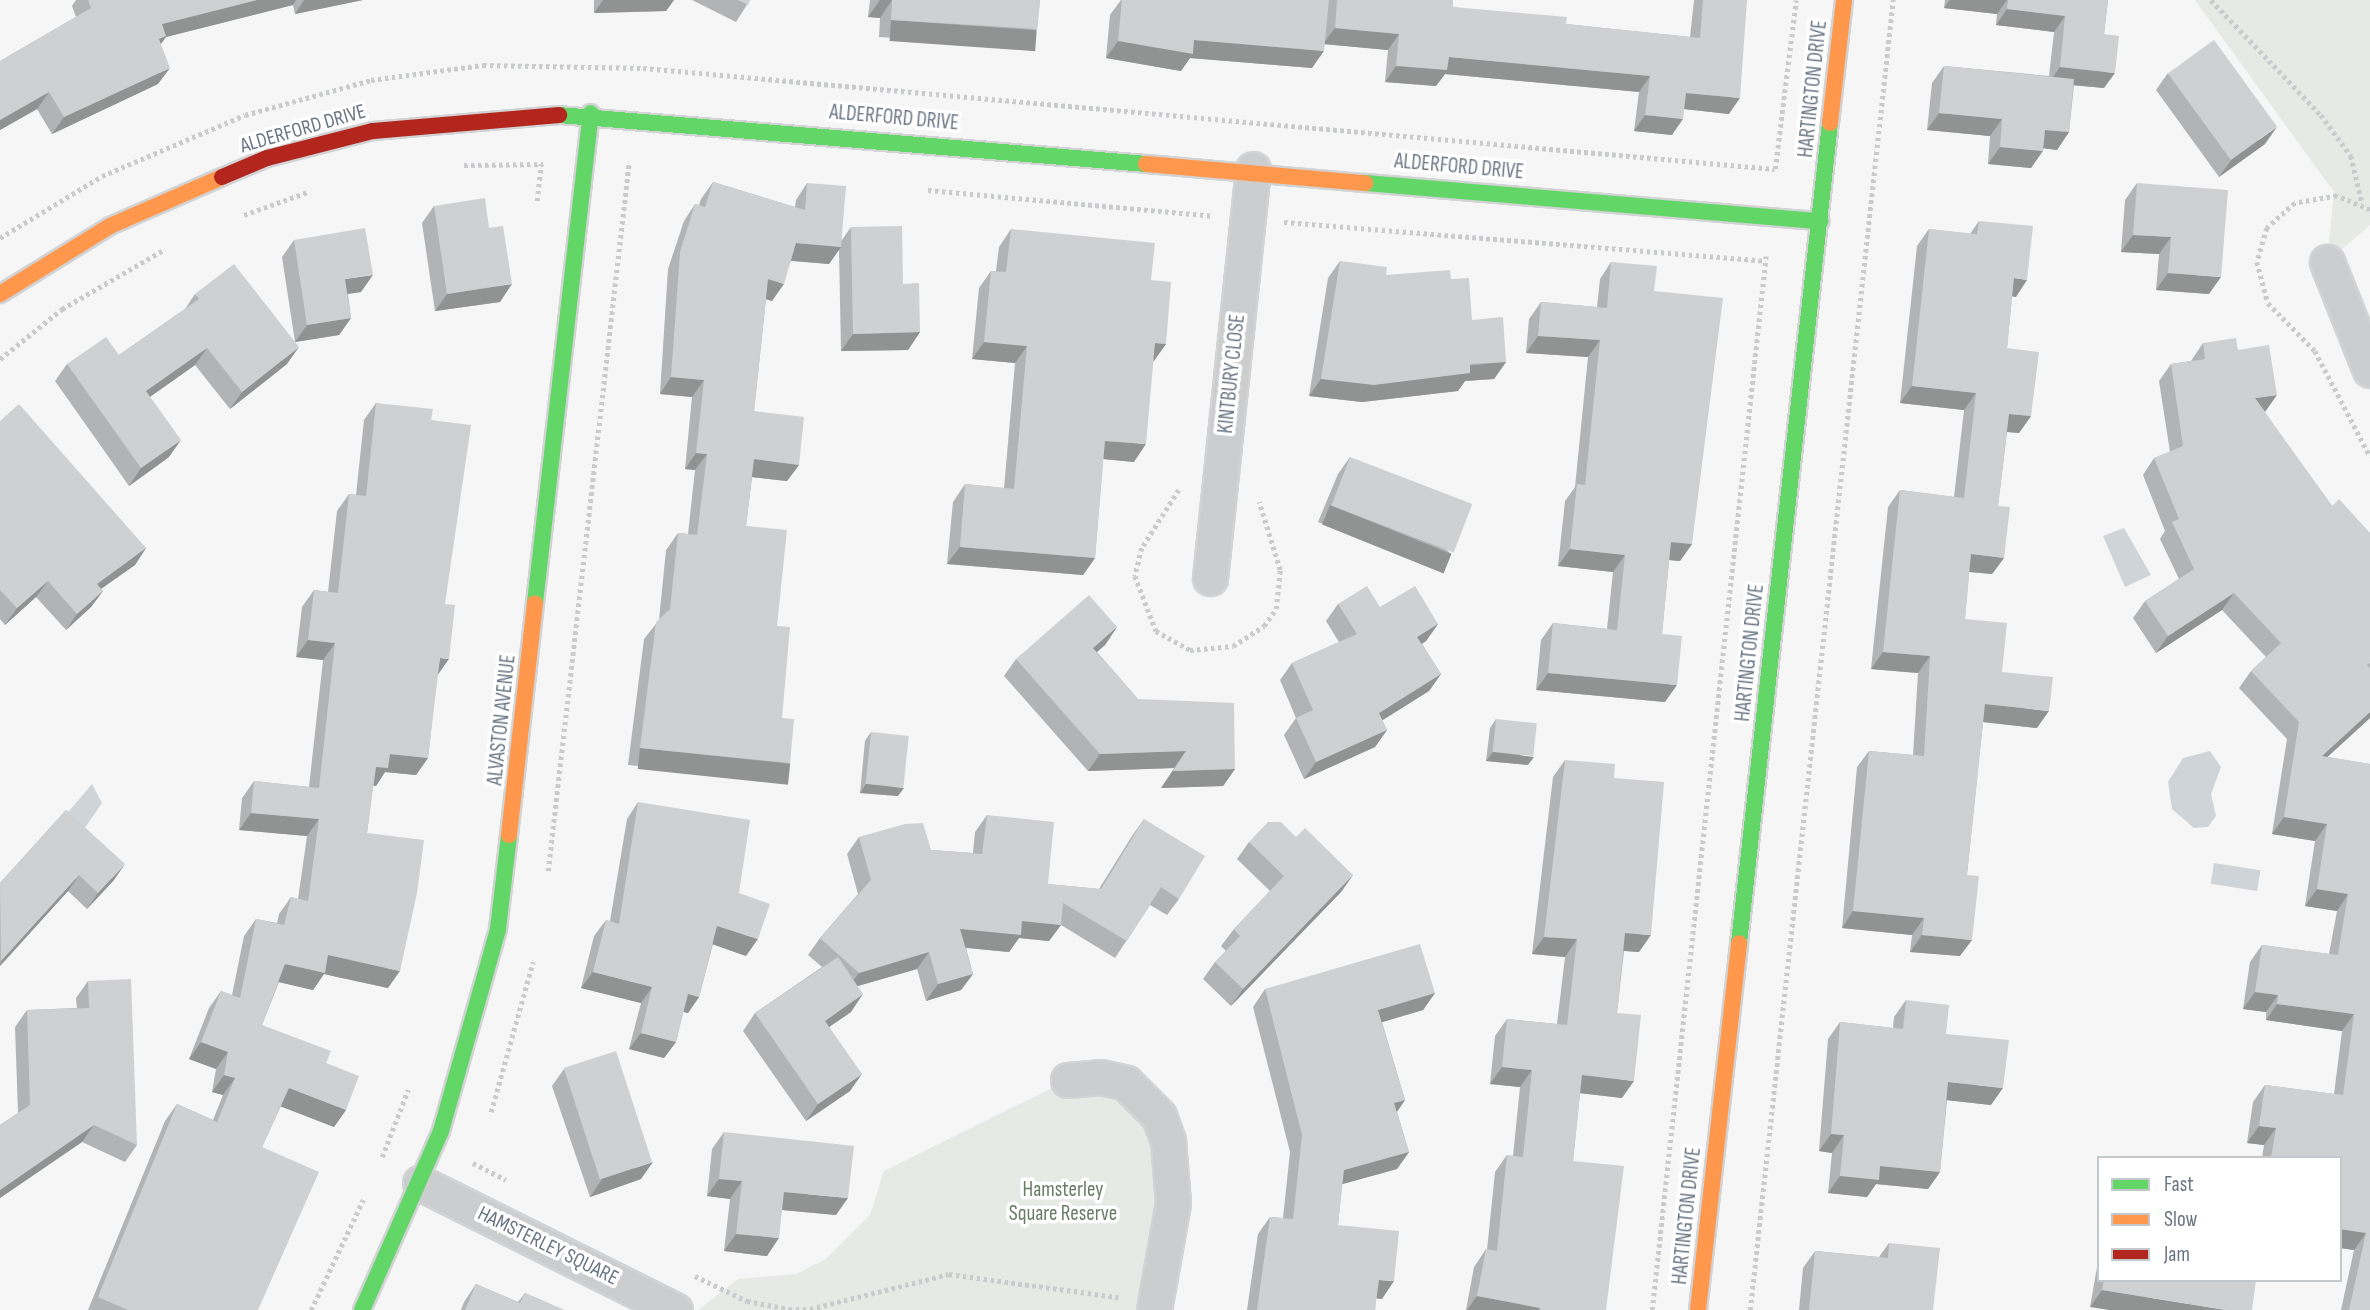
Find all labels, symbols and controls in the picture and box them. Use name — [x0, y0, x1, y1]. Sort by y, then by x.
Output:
street label: HARTINGTON DRIVE — [1793, 19, 1833, 159]
street label: ALDERFORD DRIVE — [237, 99, 369, 159]
street label: ALDERFORD DRIVE — [828, 100, 960, 136]
street label: ALDERFORD DRIVE — [1393, 149, 1525, 185]
street label: KINTBURY CLOSE — [1213, 313, 1251, 435]
street label: HARTINGTON DRIVE — [1730, 583, 1770, 723]
street label: ALVASTON AVENUE — [483, 653, 521, 787]
street label: HARTINGTON DRIVE — [1667, 1146, 1707, 1286]
legend — [2097, 1156, 2342, 1282]
text: Fast — [2164, 1172, 2194, 1197]
park label: Hamsterley Square Reserve — [1009, 1177, 1117, 1227]
street label: HAMSTERLEY SQUARE — [474, 1201, 622, 1291]
text: Slow — [2164, 1207, 2197, 1232]
text: Jam — [2164, 1242, 2190, 1267]

